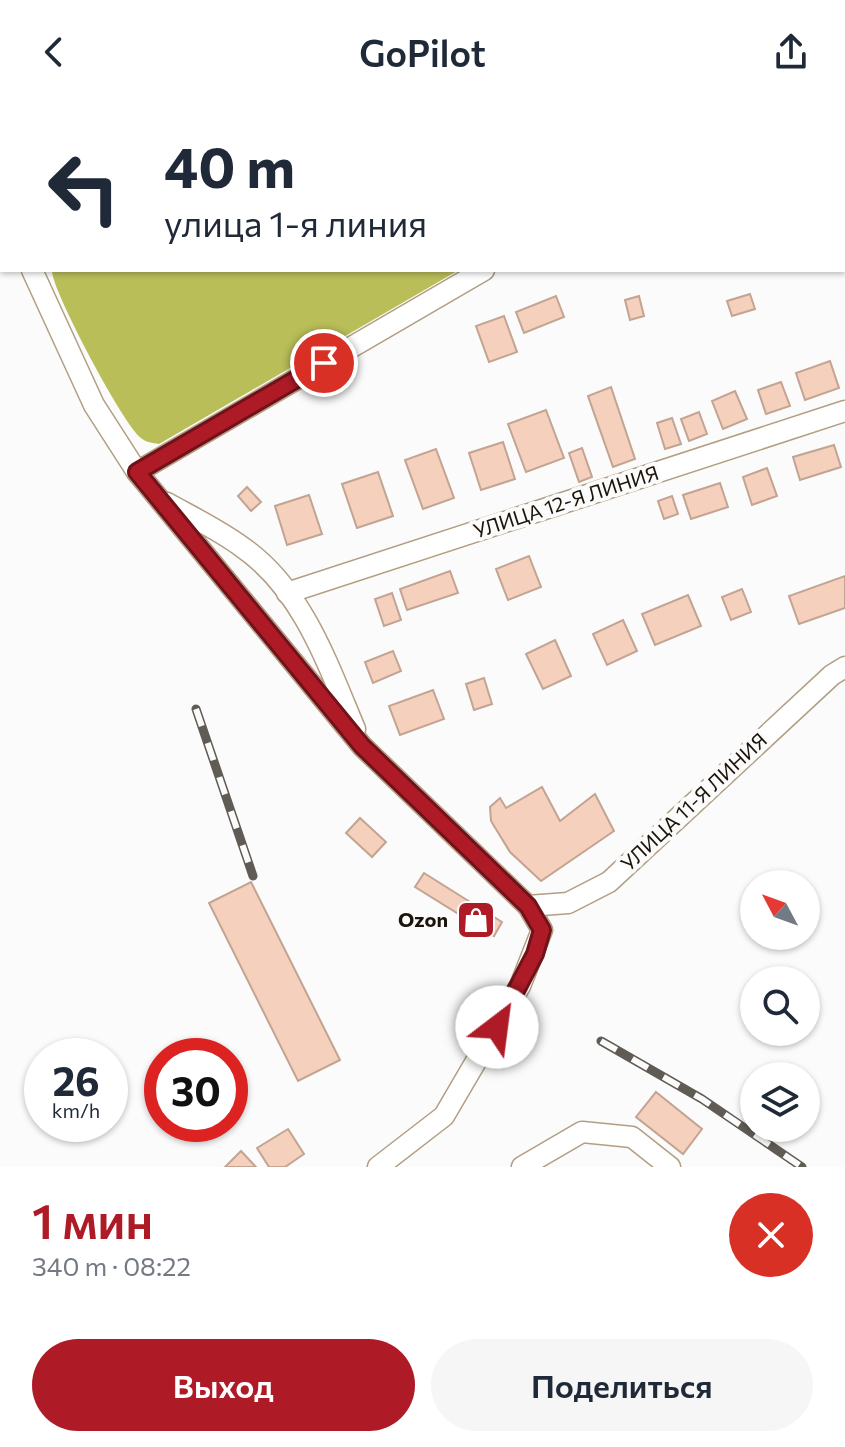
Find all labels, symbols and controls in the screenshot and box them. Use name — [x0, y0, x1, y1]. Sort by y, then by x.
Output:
icon: back — [32, 30, 76, 74]
text: GoPilot — [359, 30, 486, 74]
icon: share — [769, 30, 813, 74]
text: 40 m — [164, 131, 295, 200]
icon: left — [32, 136, 136, 240]
text: улица 1-я линия — [164, 200, 427, 244]
pin — [290, 329, 358, 397]
icon: arrive — [302, 341, 346, 385]
street label: УЛИЦА 12-Я ЛИНИЯ — [470, 460, 661, 542]
street label: УЛИЦА 11-Я ЛИНИЯ — [615, 727, 771, 875]
north arrow — [740, 870, 820, 950]
map controls — [740, 870, 820, 1142]
shop icon: Ozon — [455, 899, 497, 941]
place label: Ozon — [398, 907, 448, 931]
button: search — [740, 966, 820, 1046]
position arrow — [455, 985, 539, 1069]
speed limit sign: 30 — [144, 1038, 248, 1142]
text: 26 — [52, 1055, 100, 1104]
button: layers — [740, 1062, 820, 1142]
text: km/h — [52, 1098, 100, 1122]
text: 1 мин — [32, 1190, 153, 1249]
button: close — [729, 1193, 813, 1277]
text: 340 m · 08:22 — [32, 1250, 191, 1281]
button: Выход — [32, 1339, 415, 1431]
button: Поделиться — [431, 1339, 813, 1431]

